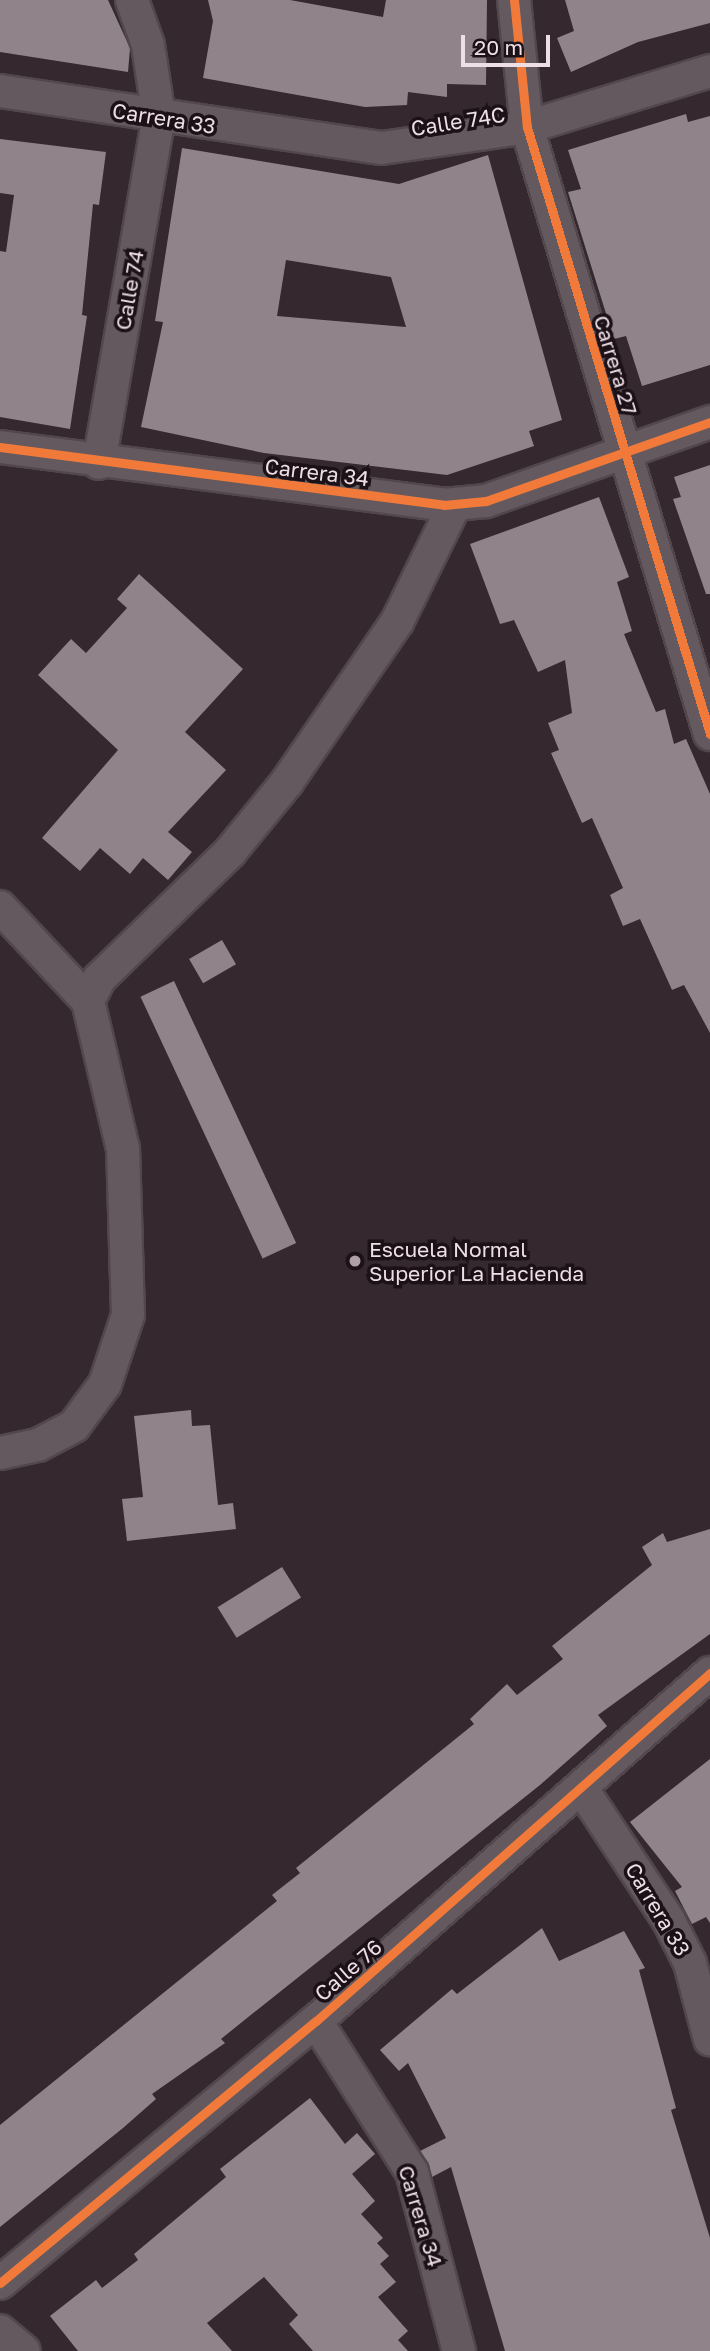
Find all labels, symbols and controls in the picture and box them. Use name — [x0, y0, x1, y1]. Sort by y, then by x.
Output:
scale bar — [465, 21, 554, 65]
text: 20 m — [474, 34, 523, 60]
street label: Carrera 33 — [111, 97, 217, 139]
street label: Calle 74C — [409, 101, 507, 141]
street label: Calle 74 — [110, 248, 148, 332]
street label: Carrera 27 — [589, 312, 643, 418]
street label: Carrera 34 — [264, 453, 370, 491]
place label: Escuela Normal Superior La Hacienda — [369, 1236, 584, 1286]
marker: Escuela Normal Superior La Hacienda — [347, 1253, 363, 1269]
street label: Carrera 33 — [620, 1858, 696, 1960]
street label: Calle 76 — [309, 1934, 387, 2006]
street label: Carrera 34 — [394, 2162, 448, 2270]

